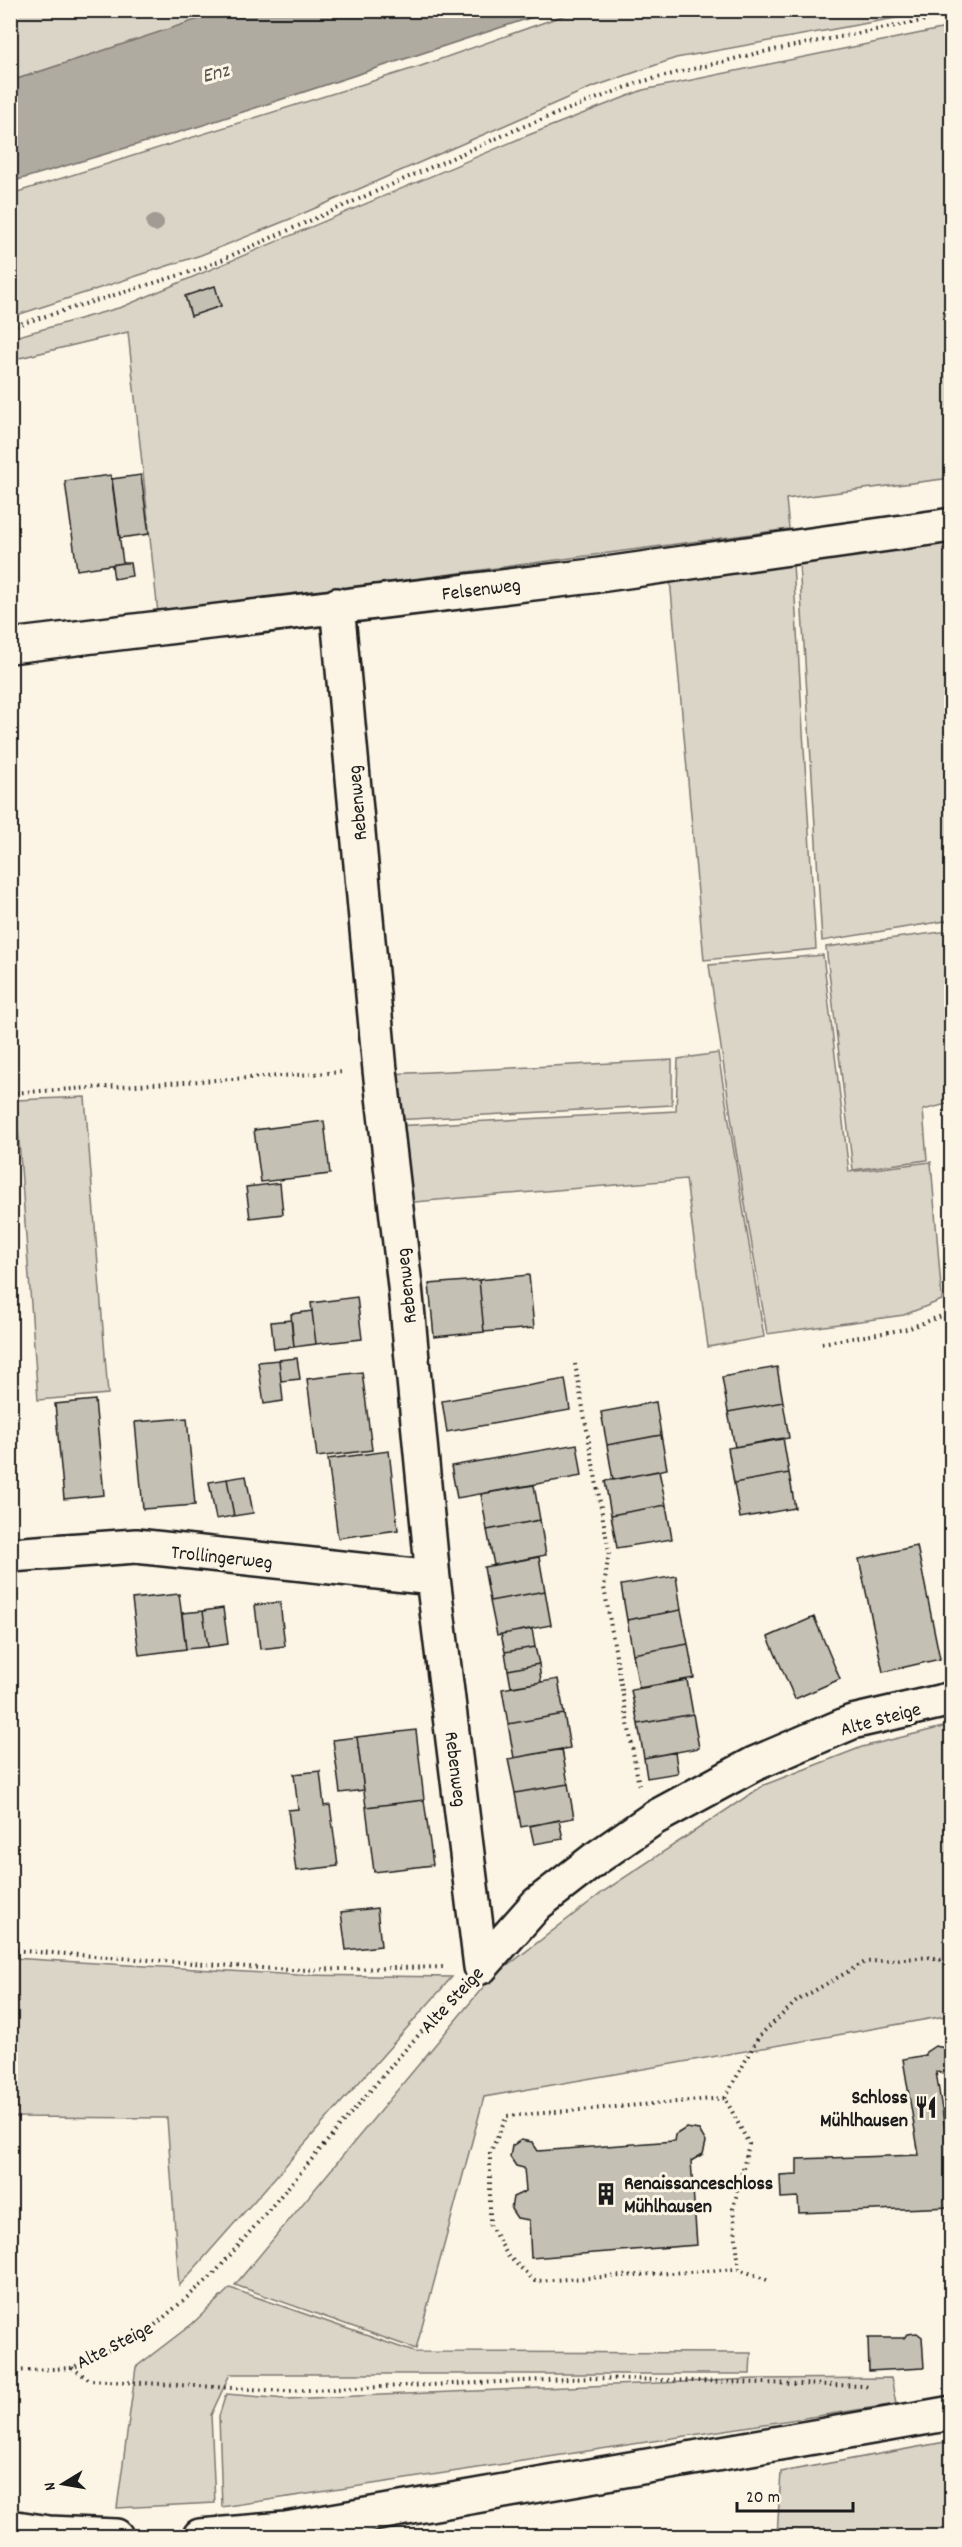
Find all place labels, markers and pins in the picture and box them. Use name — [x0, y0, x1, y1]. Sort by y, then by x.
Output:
place label: Schloss Mühlhausen — [820, 2085, 908, 2136]
restaurant icon: Schloss Mühlhausen — [913, 2094, 939, 2120]
place label: Renaissanceschloss Mühlhausen — [624, 2171, 773, 2222]
building icon: Renaissanceschloss Mühlhausen — [593, 2181, 619, 2207]

